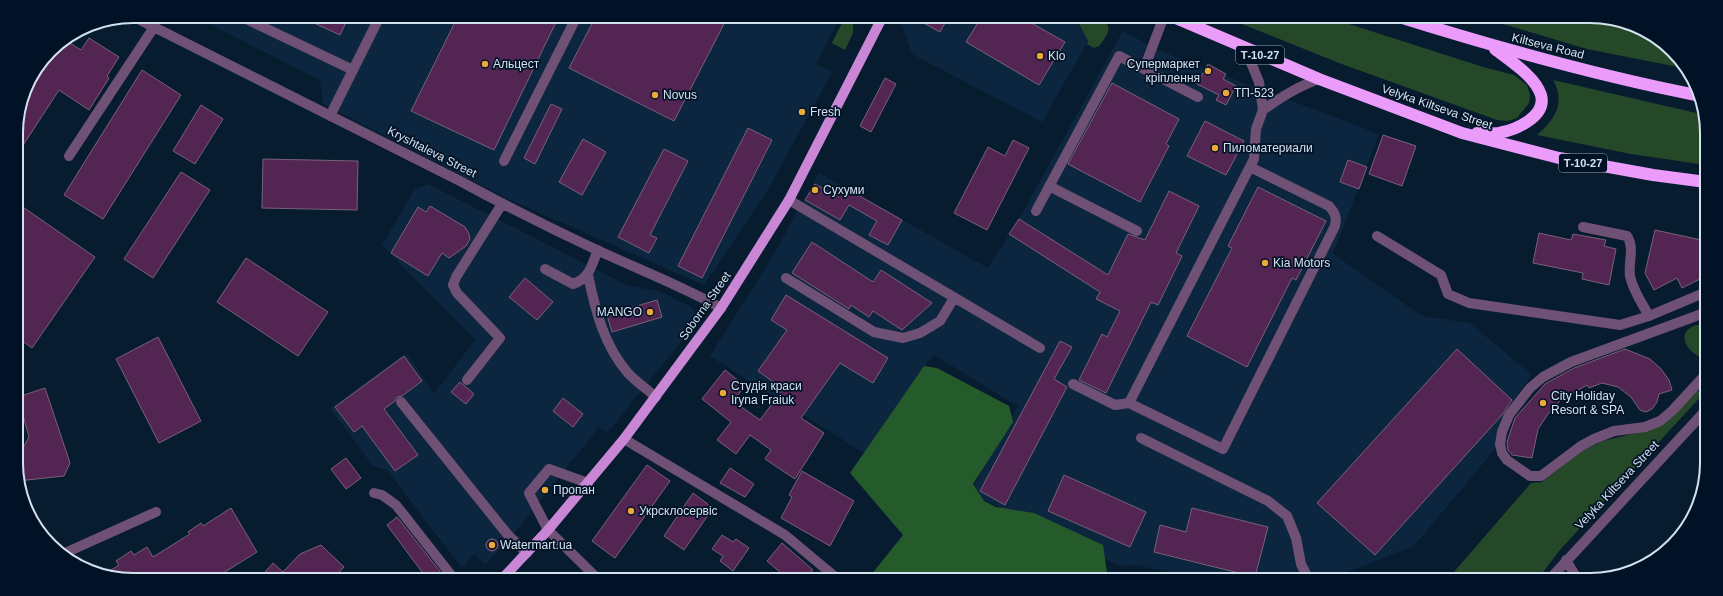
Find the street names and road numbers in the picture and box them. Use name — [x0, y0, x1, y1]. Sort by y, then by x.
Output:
street label: Kiltseva Road — [1510, 30, 1586, 62]
road number: Т-10-27 — [1236, 46, 1284, 64]
street label: Velyka Kiltseva Street — [1380, 81, 1495, 133]
street label: Kryshtaleva Street — [385, 124, 479, 181]
road number: Т-10-27 — [1559, 154, 1607, 172]
street label: Soborna Street — [676, 268, 734, 343]
street label: Velyka Kiltseva Street — [1572, 437, 1662, 532]

